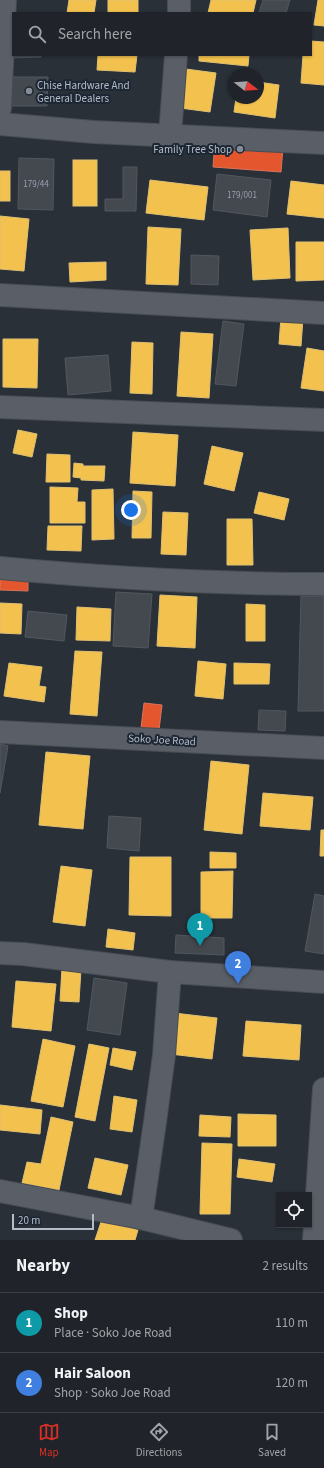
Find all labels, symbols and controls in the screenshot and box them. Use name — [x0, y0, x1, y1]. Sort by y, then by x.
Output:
search box — [12, 12, 312, 56]
icon: search — [26, 23, 48, 45]
text: Search here — [58, 24, 132, 45]
north arrow — [228, 68, 264, 104]
place label: Chise Hardware And General Dealers — [37, 78, 130, 106]
marker: Chise Hardware And General Dealers — [24, 86, 34, 96]
place label: Family Tree Shop — [153, 142, 232, 157]
marker: Family Tree Shop — [235, 144, 245, 154]
house number: 179/44 — [23, 178, 49, 191]
house number: 179/001 — [227, 189, 257, 202]
your location — [121, 500, 141, 520]
street label: Soko Joe Road — [128, 731, 196, 749]
pin: 1 — [187, 913, 213, 946]
pin: 2 — [225, 951, 251, 984]
map controls — [276, 1192, 312, 1228]
button: locate — [276, 1192, 312, 1228]
scale bar — [12, 1212, 94, 1231]
text: 20 m — [18, 1213, 40, 1228]
text: Nearby — [16, 1254, 70, 1278]
text: 2 results — [263, 1257, 308, 1275]
text: Shop — [54, 1303, 88, 1324]
text: 1 — [26, 1314, 32, 1332]
text: 110 m — [275, 1314, 308, 1332]
text: Place · Soko Joe Road — [54, 1324, 172, 1342]
text: Hair Saloon — [54, 1363, 131, 1384]
text: 2 — [26, 1374, 32, 1392]
text: 120 m — [275, 1374, 308, 1392]
text: Shop · Soko Joe Road — [54, 1384, 171, 1402]
tab: Map — [38, 1421, 60, 1460]
tab: Directions — [136, 1421, 182, 1460]
tab: Saved — [258, 1421, 286, 1460]

